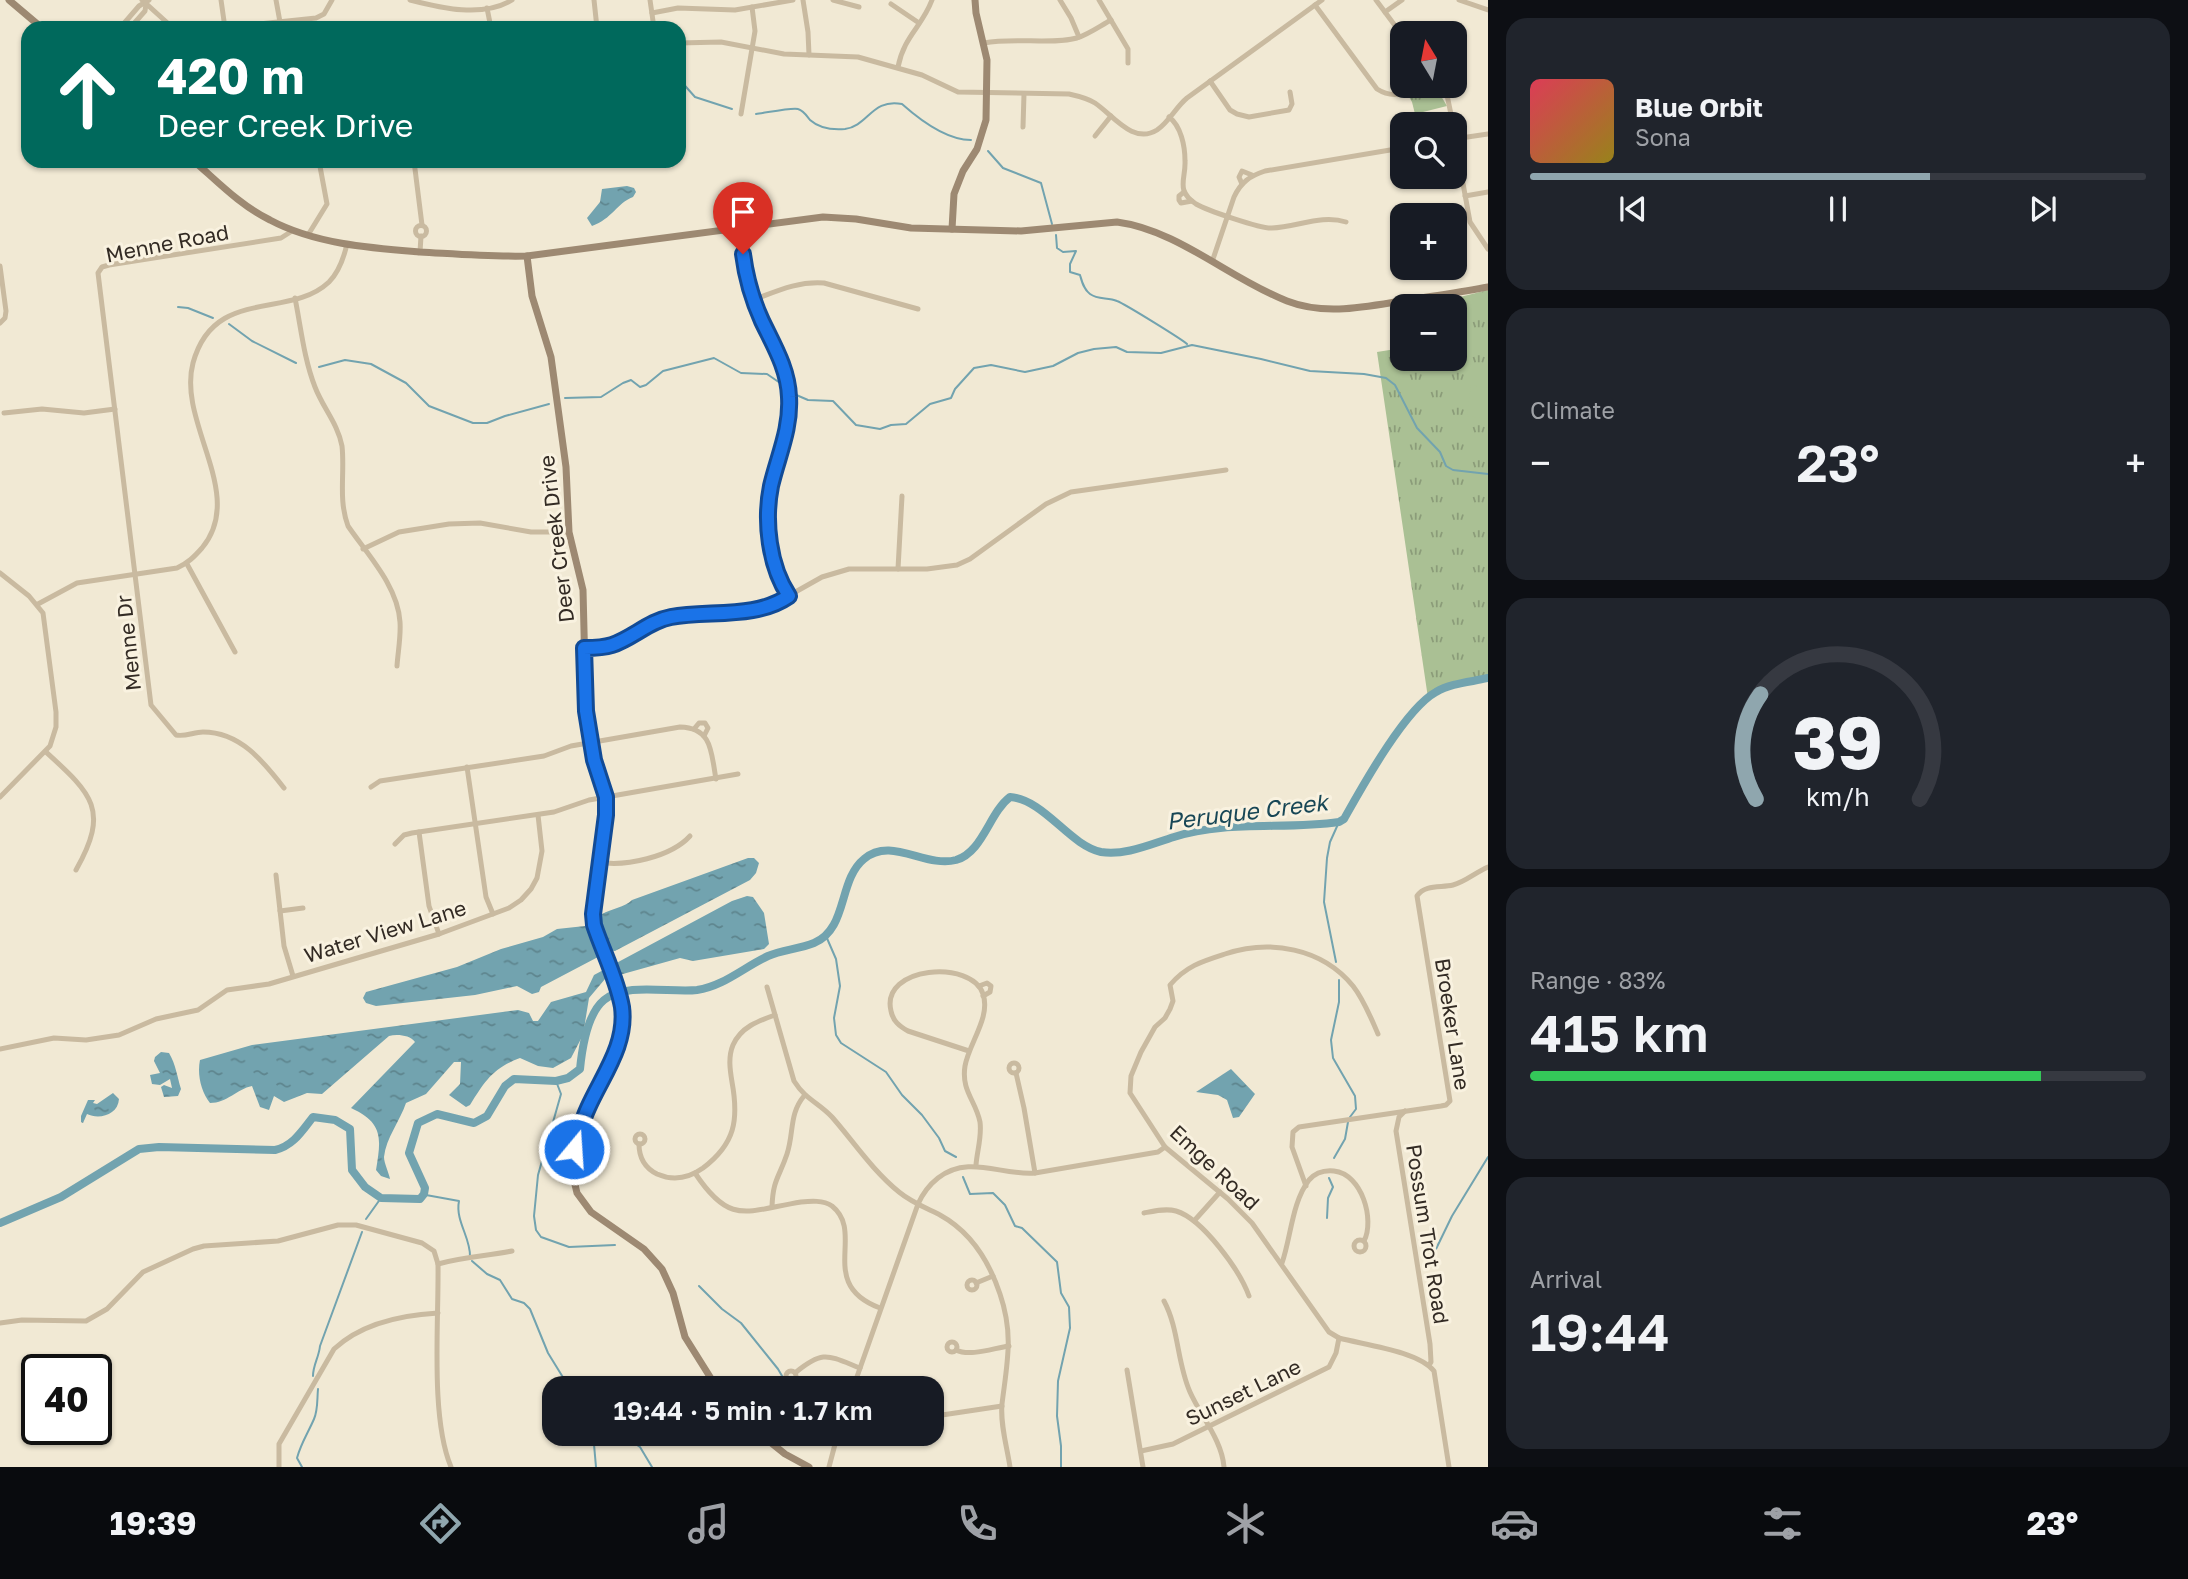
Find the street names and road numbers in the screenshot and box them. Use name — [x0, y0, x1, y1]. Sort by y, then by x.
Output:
street label: Menne Road — [103, 218, 231, 268]
street label: Deer Creek Drive — [533, 454, 579, 624]
street label: Menne Dr — [110, 594, 146, 692]
street label: Water View Lane — [301, 894, 469, 968]
street label: Broeker Lane — [1430, 956, 1476, 1092]
street label: Emge Road — [1165, 1119, 1265, 1215]
street label: Possum Trot Road — [1401, 1142, 1455, 1326]
street label: Sunset Lane — [1181, 1353, 1305, 1431]

